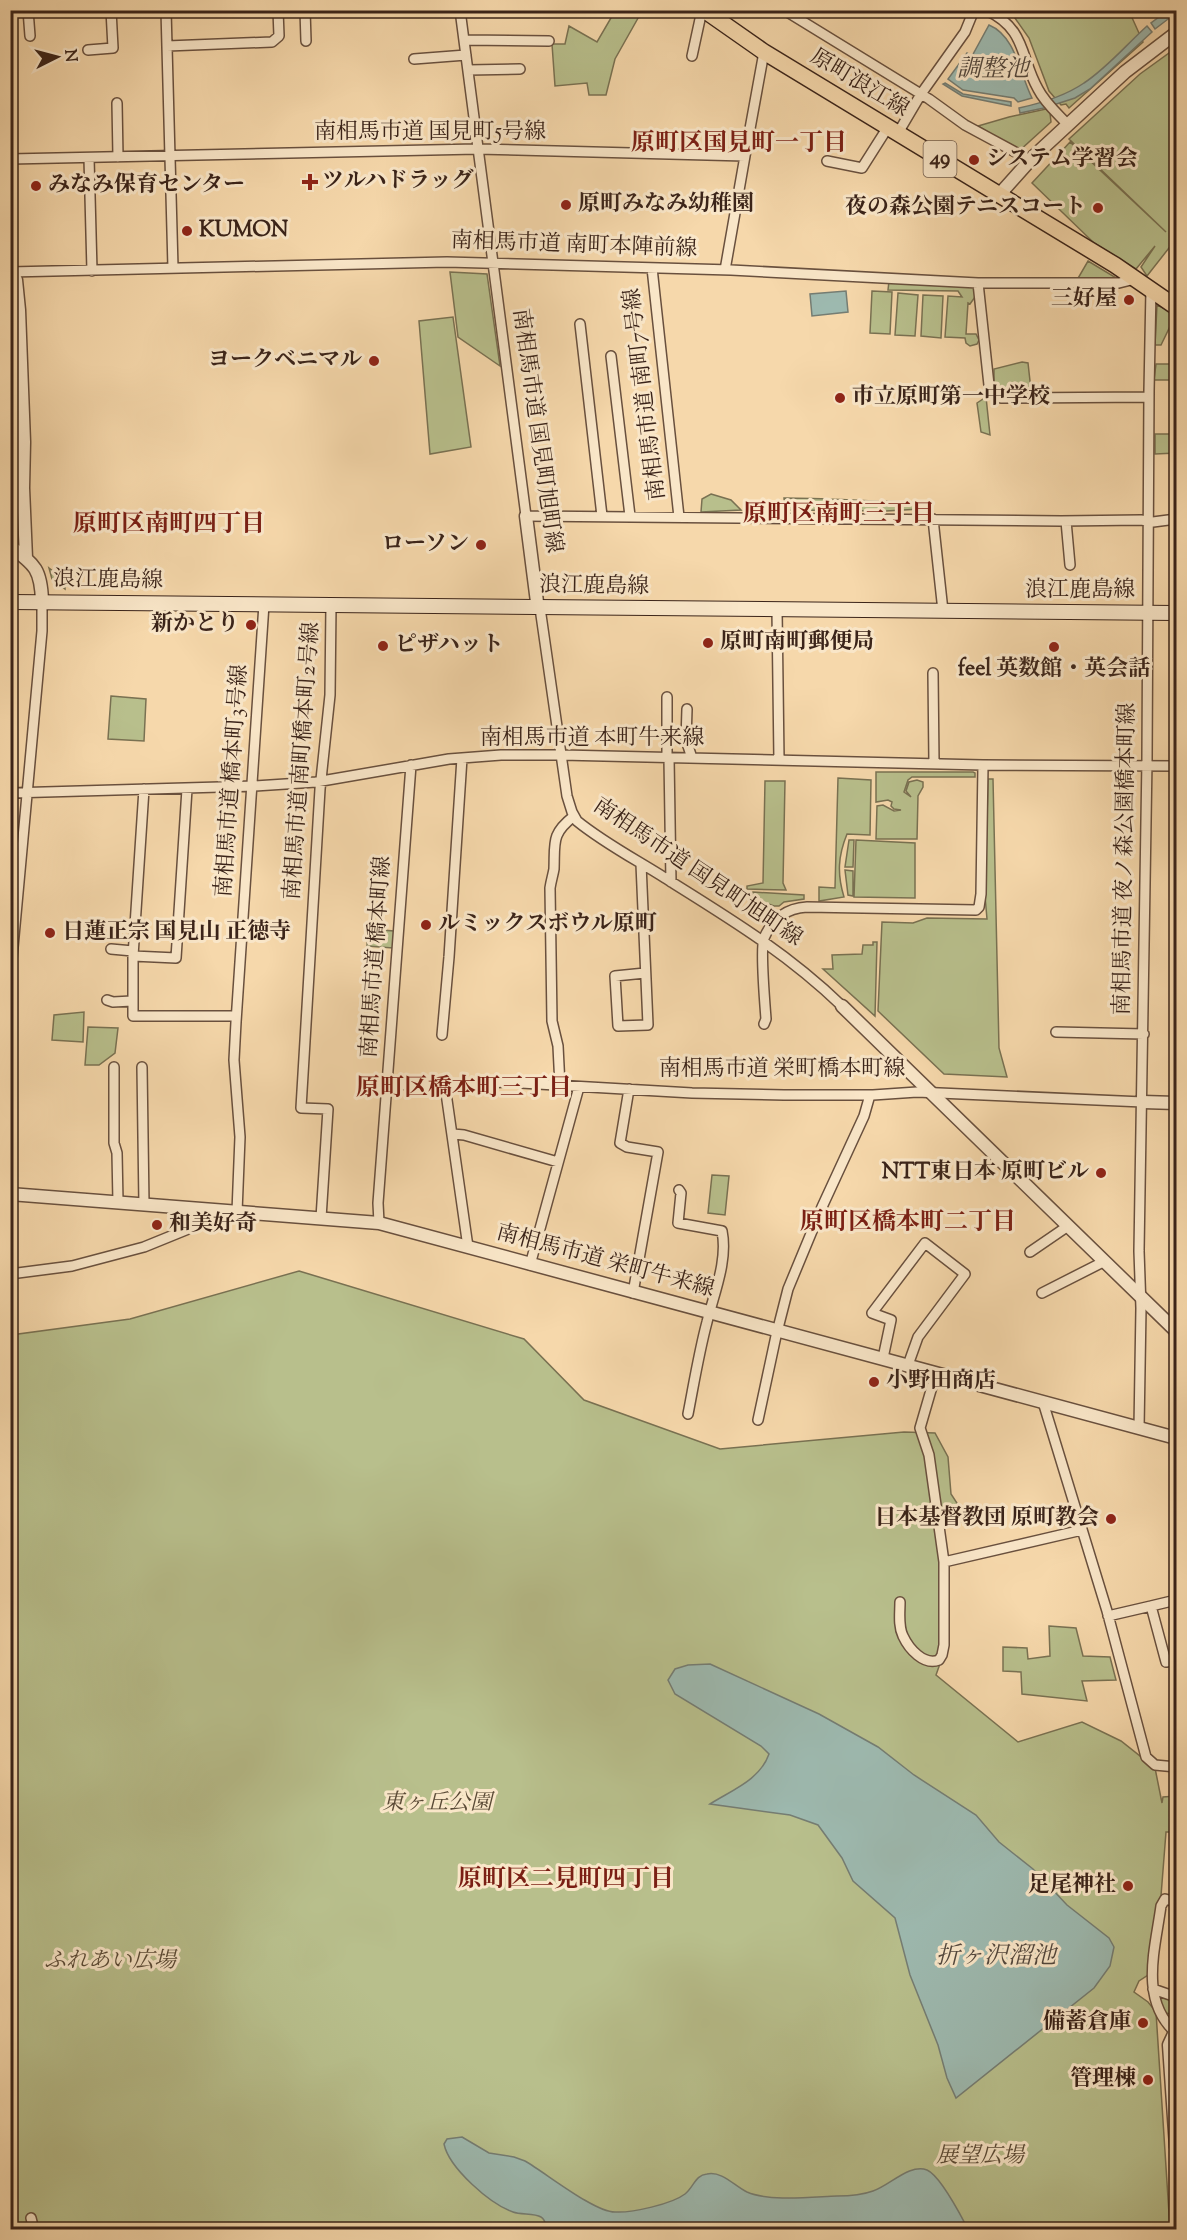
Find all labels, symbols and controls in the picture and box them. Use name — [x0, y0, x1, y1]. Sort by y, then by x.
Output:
north arrow — [27, 27, 87, 87]
street label: 原町浪江線 — [804, 42, 914, 126]
text: N — [57, 48, 82, 63]
water label: 調整池 — [957, 53, 1032, 87]
street label: 南相馬市道 国見町5号線 — [314, 117, 546, 149]
district label: 原町区国見町一丁目 — [631, 127, 847, 161]
road number: 49 — [924, 141, 956, 177]
place label: システム学習会 — [986, 144, 1138, 176]
marker: システム学習会 — [967, 153, 981, 167]
place label: ツルハドラッグ — [322, 166, 474, 198]
place label: みなみ保育センター — [48, 170, 245, 202]
marker: ツルハドラッグ — [303, 175, 317, 189]
marker: みなみ保育センター — [29, 179, 43, 193]
place label: 原町みなみ幼稚園 — [578, 189, 754, 221]
place label: 夜の森公園テニスコート — [845, 192, 1086, 224]
marker: 原町みなみ幼稚園 — [559, 198, 573, 212]
marker: 夜の森公園テニスコート — [1091, 201, 1105, 215]
place label: KUMON — [199, 215, 289, 247]
marker: KUMON — [180, 224, 194, 238]
street label: 南相馬市道 南町本陣前線 — [450, 226, 698, 266]
place label: 三好屋 — [1051, 284, 1117, 316]
street label: 南相馬市道 南町7号線 — [617, 286, 675, 502]
marker: 三好屋 — [1122, 293, 1136, 307]
street label: 南相馬市道 国見町旭町線 — [503, 307, 569, 555]
place label: ヨークベニマル — [208, 345, 362, 377]
marker: ヨークベニマル — [367, 354, 381, 368]
place label: 市立原町第一中学校 — [852, 382, 1050, 414]
marker: 市立原町第一中学校 — [833, 391, 847, 405]
district label: 原町区南町三丁目 — [743, 498, 935, 532]
district label: 原町区南町四丁目 — [73, 508, 265, 542]
place label: ローソン — [382, 529, 469, 561]
marker: ローソン — [474, 538, 488, 552]
street label: 浪江鹿島線 — [53, 564, 163, 598]
street label: 浪江鹿島線 — [539, 570, 649, 604]
street label: 浪江鹿島線 — [1025, 575, 1135, 607]
place label: 新かとり — [151, 609, 239, 641]
marker: 新かとり — [244, 618, 258, 632]
street label: 南相馬市道 南町橋本町2号線 — [277, 621, 329, 901]
place label: 原町南町郵便局 — [720, 627, 874, 659]
place label: ピザハット — [395, 630, 504, 662]
marker: 原町南町郵便局 — [701, 636, 715, 650]
marker: ピザハット — [376, 639, 390, 653]
marker: feel 英数館・英会話 — [1047, 640, 1061, 654]
place label: feel 英数館・英会話 — [958, 654, 1150, 686]
street label: 南相馬市道 橋本町3号線 — [209, 663, 257, 899]
street label: 南相馬市道 夜ノ森公園橋本町線 — [1107, 702, 1145, 1016]
street label: 南相馬市道 本町牛来線 — [480, 723, 704, 755]
street label: 南相馬市道 国見町旭町線 — [586, 791, 808, 955]
street label: 南相馬市道 橋本町線 — [354, 855, 400, 1059]
place label: ルミックスボウル原町 — [438, 909, 657, 941]
place label: 日蓮正宗 国見山 正徳寺 — [62, 917, 291, 949]
marker: ルミックスボウル原町 — [419, 918, 433, 932]
marker: 日蓮正宗 国見山 正徳寺 — [43, 926, 57, 940]
street label: 南相馬市道 栄町橋本町線 — [659, 1054, 905, 1086]
district label: 原町区橋本町三丁目 — [356, 1072, 572, 1106]
place label: NTT東日本 原町ビル — [882, 1157, 1089, 1189]
marker: NTT東日本 原町ビル — [1094, 1166, 1108, 1180]
district label: 原町区橋本町二丁目 — [800, 1206, 1016, 1240]
place label: 和美好奇 — [169, 1209, 257, 1241]
street label: 南相馬市道 栄町牛来線 — [492, 1217, 718, 1307]
marker: 和美好奇 — [150, 1218, 164, 1232]
place label: 小野田商店 — [886, 1366, 996, 1398]
marker: 小野田商店 — [867, 1375, 881, 1389]
place label: 日本基督教団 原町教会 — [874, 1503, 1099, 1535]
marker: 日本基督教団 原町教会 — [1104, 1512, 1118, 1526]
park label: 東ヶ丘公園 — [382, 1788, 495, 1820]
district label: 原町区二見町四丁目 — [458, 1863, 674, 1897]
place label: 足尾神社 — [1028, 1870, 1116, 1902]
marker: 足尾神社 — [1121, 1879, 1135, 1893]
water label: 折ヶ沢溜池 — [936, 1940, 1059, 1974]
park label: ふれあい広場 — [44, 1946, 178, 1978]
place label: 備蓄倉庫 — [1043, 2007, 1131, 2039]
marker: 備蓄倉庫 — [1136, 2016, 1150, 2030]
place label: 管理棟 — [1070, 2064, 1136, 2096]
marker: 管理棟 — [1141, 2073, 1155, 2087]
park label: 展望広場 — [936, 2141, 1026, 2173]

